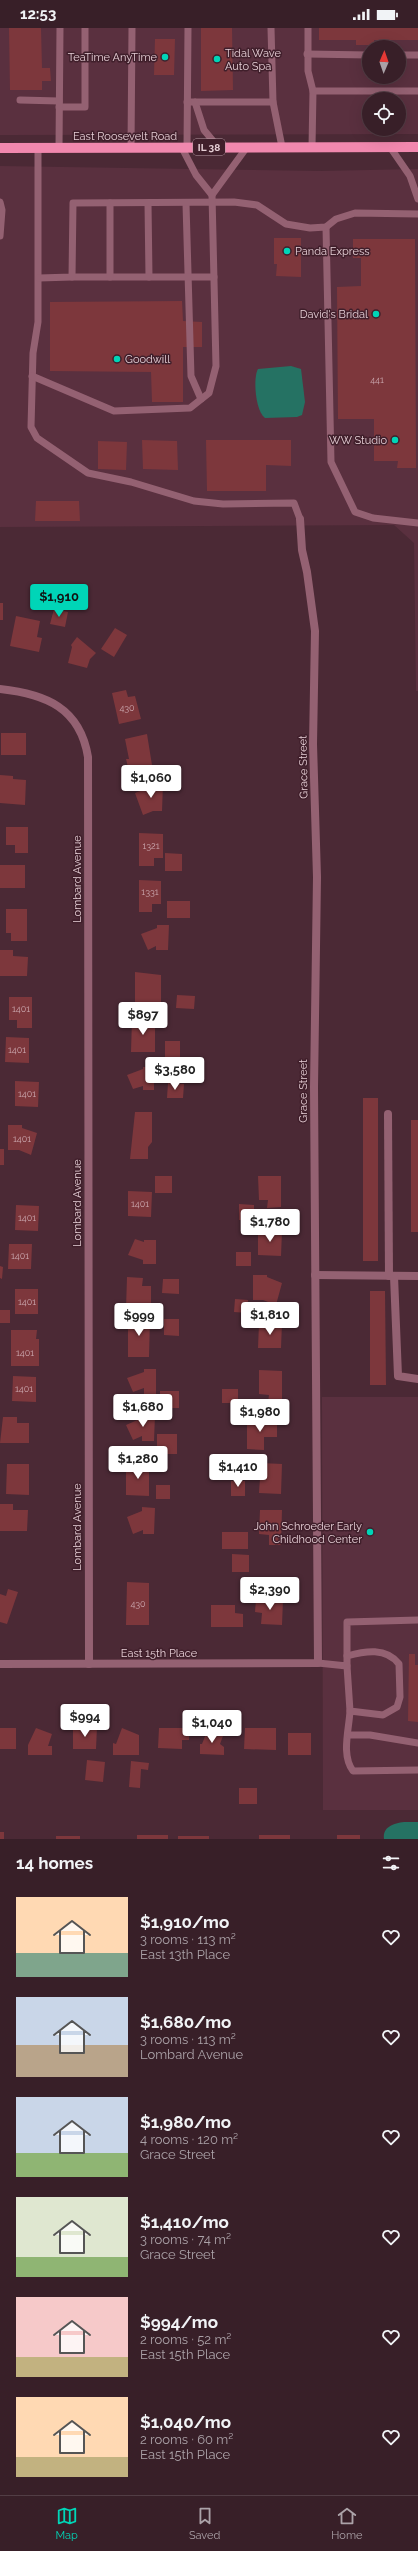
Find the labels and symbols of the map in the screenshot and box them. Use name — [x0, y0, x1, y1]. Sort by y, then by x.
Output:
north arrow — [362, 40, 406, 84]
place label: Tidal Wave Auto Spa — [225, 47, 281, 73]
place label: TeaTime AnyTime — [68, 51, 158, 64]
marker: TeaTime AnyTime — [160, 52, 170, 62]
marker: Tidal Wave Auto Spa — [212, 54, 222, 64]
street label: East Roosevelt Road — [73, 130, 177, 143]
road number: IL 38 — [193, 139, 225, 155]
place label: Panda Express — [295, 245, 370, 258]
marker: Panda Express — [282, 246, 292, 256]
place label: David's Bridal — [300, 308, 368, 321]
marker: David's Bridal — [371, 309, 381, 319]
place label: Goodwill — [125, 353, 170, 366]
marker: Goodwill — [112, 354, 122, 364]
house number: 441 — [370, 375, 384, 385]
place label: WW Studio — [329, 434, 387, 447]
marker: WW Studio — [390, 435, 400, 445]
pin: $1,910 — [26, 584, 92, 618]
house number: 430 — [119, 703, 135, 713]
street label: Grace Street — [296, 735, 311, 799]
pin: $1,060 — [118, 765, 184, 799]
street label: Lombard Avenue — [71, 835, 84, 923]
house number: 1321 — [142, 841, 160, 851]
house number: 1331 — [141, 887, 159, 897]
pin: $897 — [119, 1002, 167, 1036]
house number: 1401 — [12, 1004, 30, 1014]
house number: 1401 — [8, 1045, 26, 1055]
pin: $3,580 — [142, 1057, 208, 1091]
street label: Grace Street — [297, 1059, 310, 1123]
house number: 1401 — [18, 1089, 36, 1099]
house number: 1401 — [13, 1134, 31, 1144]
street label: Lombard Avenue — [71, 1159, 84, 1247]
house number: 1401 — [131, 1199, 149, 1209]
pin: $1,780 — [237, 1209, 303, 1243]
house number: 1401 — [18, 1213, 36, 1223]
house number: 1401 — [11, 1251, 29, 1261]
house number: 1401 — [18, 1297, 36, 1307]
pin: $1,810 — [237, 1302, 303, 1336]
pin: $999 — [115, 1303, 163, 1337]
house number: 1401 — [16, 1348, 34, 1358]
house number: 1401 — [15, 1384, 33, 1394]
pin: $1,680 — [110, 1394, 176, 1428]
pin: $1,980 — [227, 1399, 293, 1433]
pin: $1,280 — [105, 1446, 171, 1480]
pin: $1,410 — [205, 1454, 271, 1488]
street label: Lombard Avenue — [71, 1483, 84, 1571]
place label: John Schroeder Early Childhood Center — [254, 1520, 362, 1546]
marker: John Schroeder Early Childhood Center — [365, 1527, 375, 1537]
pin: $2,390 — [237, 1577, 303, 1611]
house number: 430 — [130, 1599, 146, 1609]
street label: East 15th Place — [121, 1647, 198, 1660]
pin: $994 — [61, 1704, 109, 1738]
pin: $1,040 — [179, 1710, 245, 1744]

